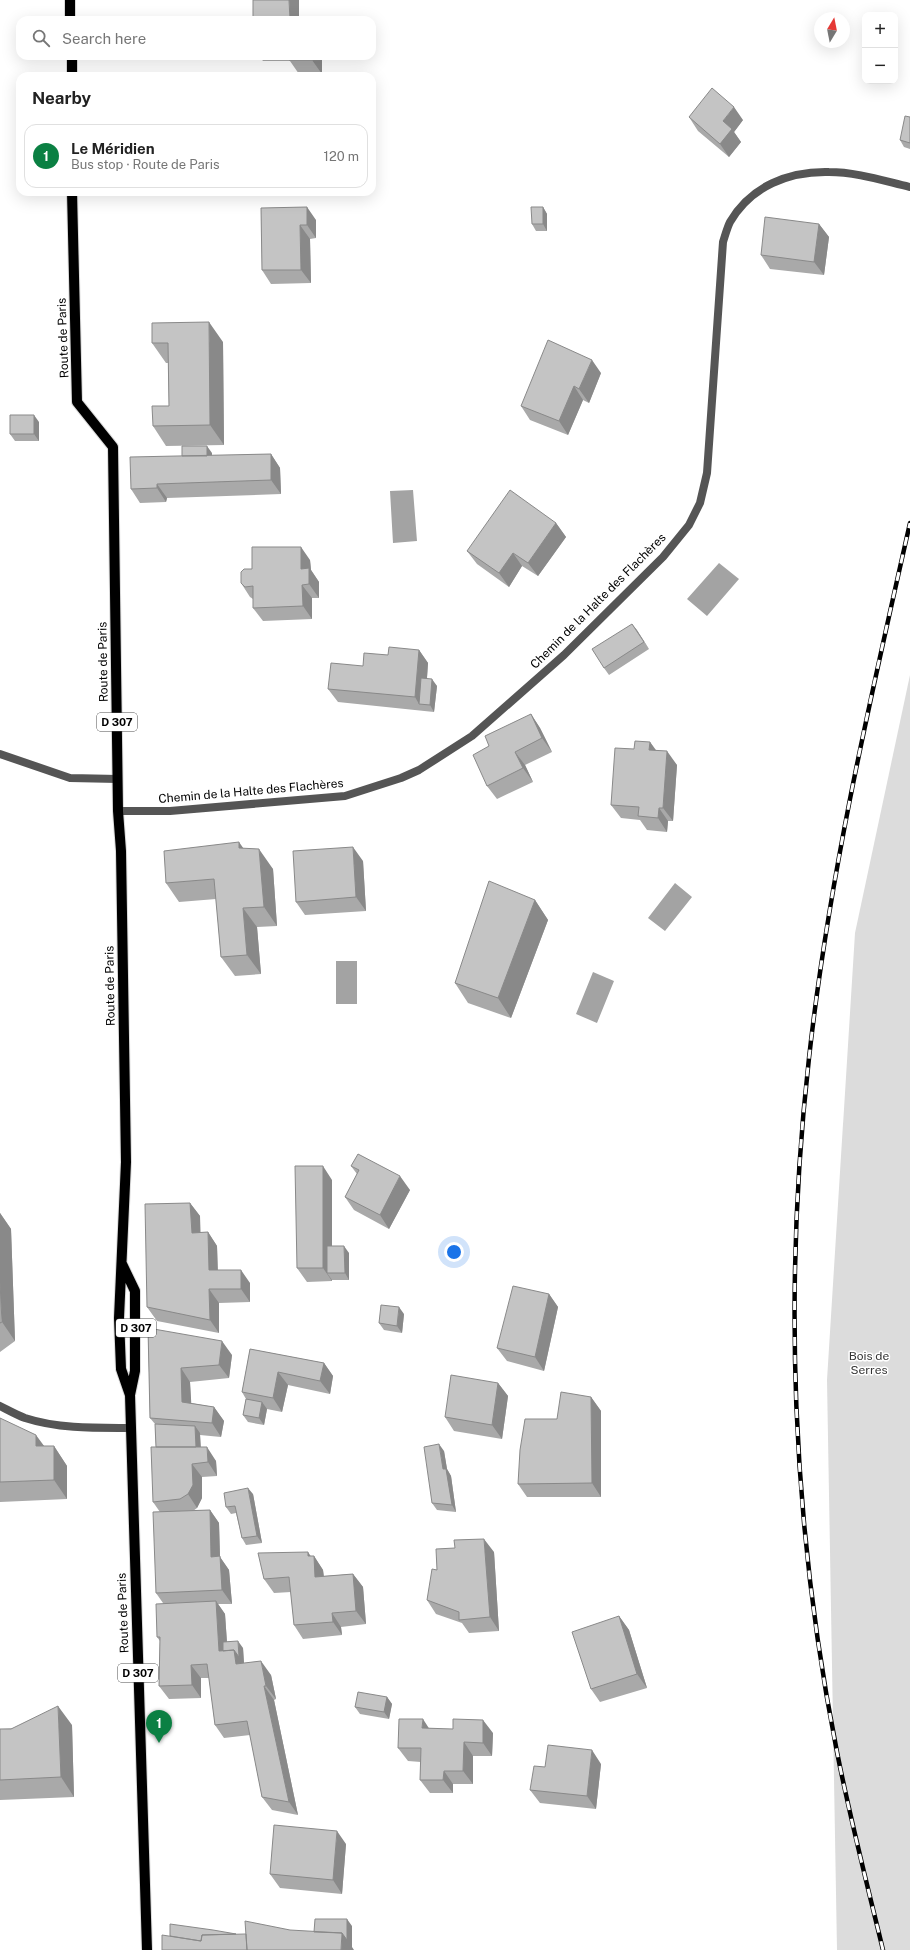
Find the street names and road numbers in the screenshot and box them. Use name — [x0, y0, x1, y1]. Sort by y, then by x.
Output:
street label: Route de Paris — [55, 298, 71, 378]
street label: Chemin de la Halte des Flachères — [527, 530, 669, 672]
street label: Route de Paris — [95, 622, 111, 702]
road number: D 307 — [97, 713, 137, 731]
street label: Chemin de la Halte des Flachères — [158, 776, 344, 806]
street label: Route de Paris — [102, 946, 118, 1026]
road number: D 307 — [116, 1319, 156, 1337]
street label: Route de Paris — [115, 1573, 131, 1653]
road number: D 307 — [118, 1664, 158, 1682]

